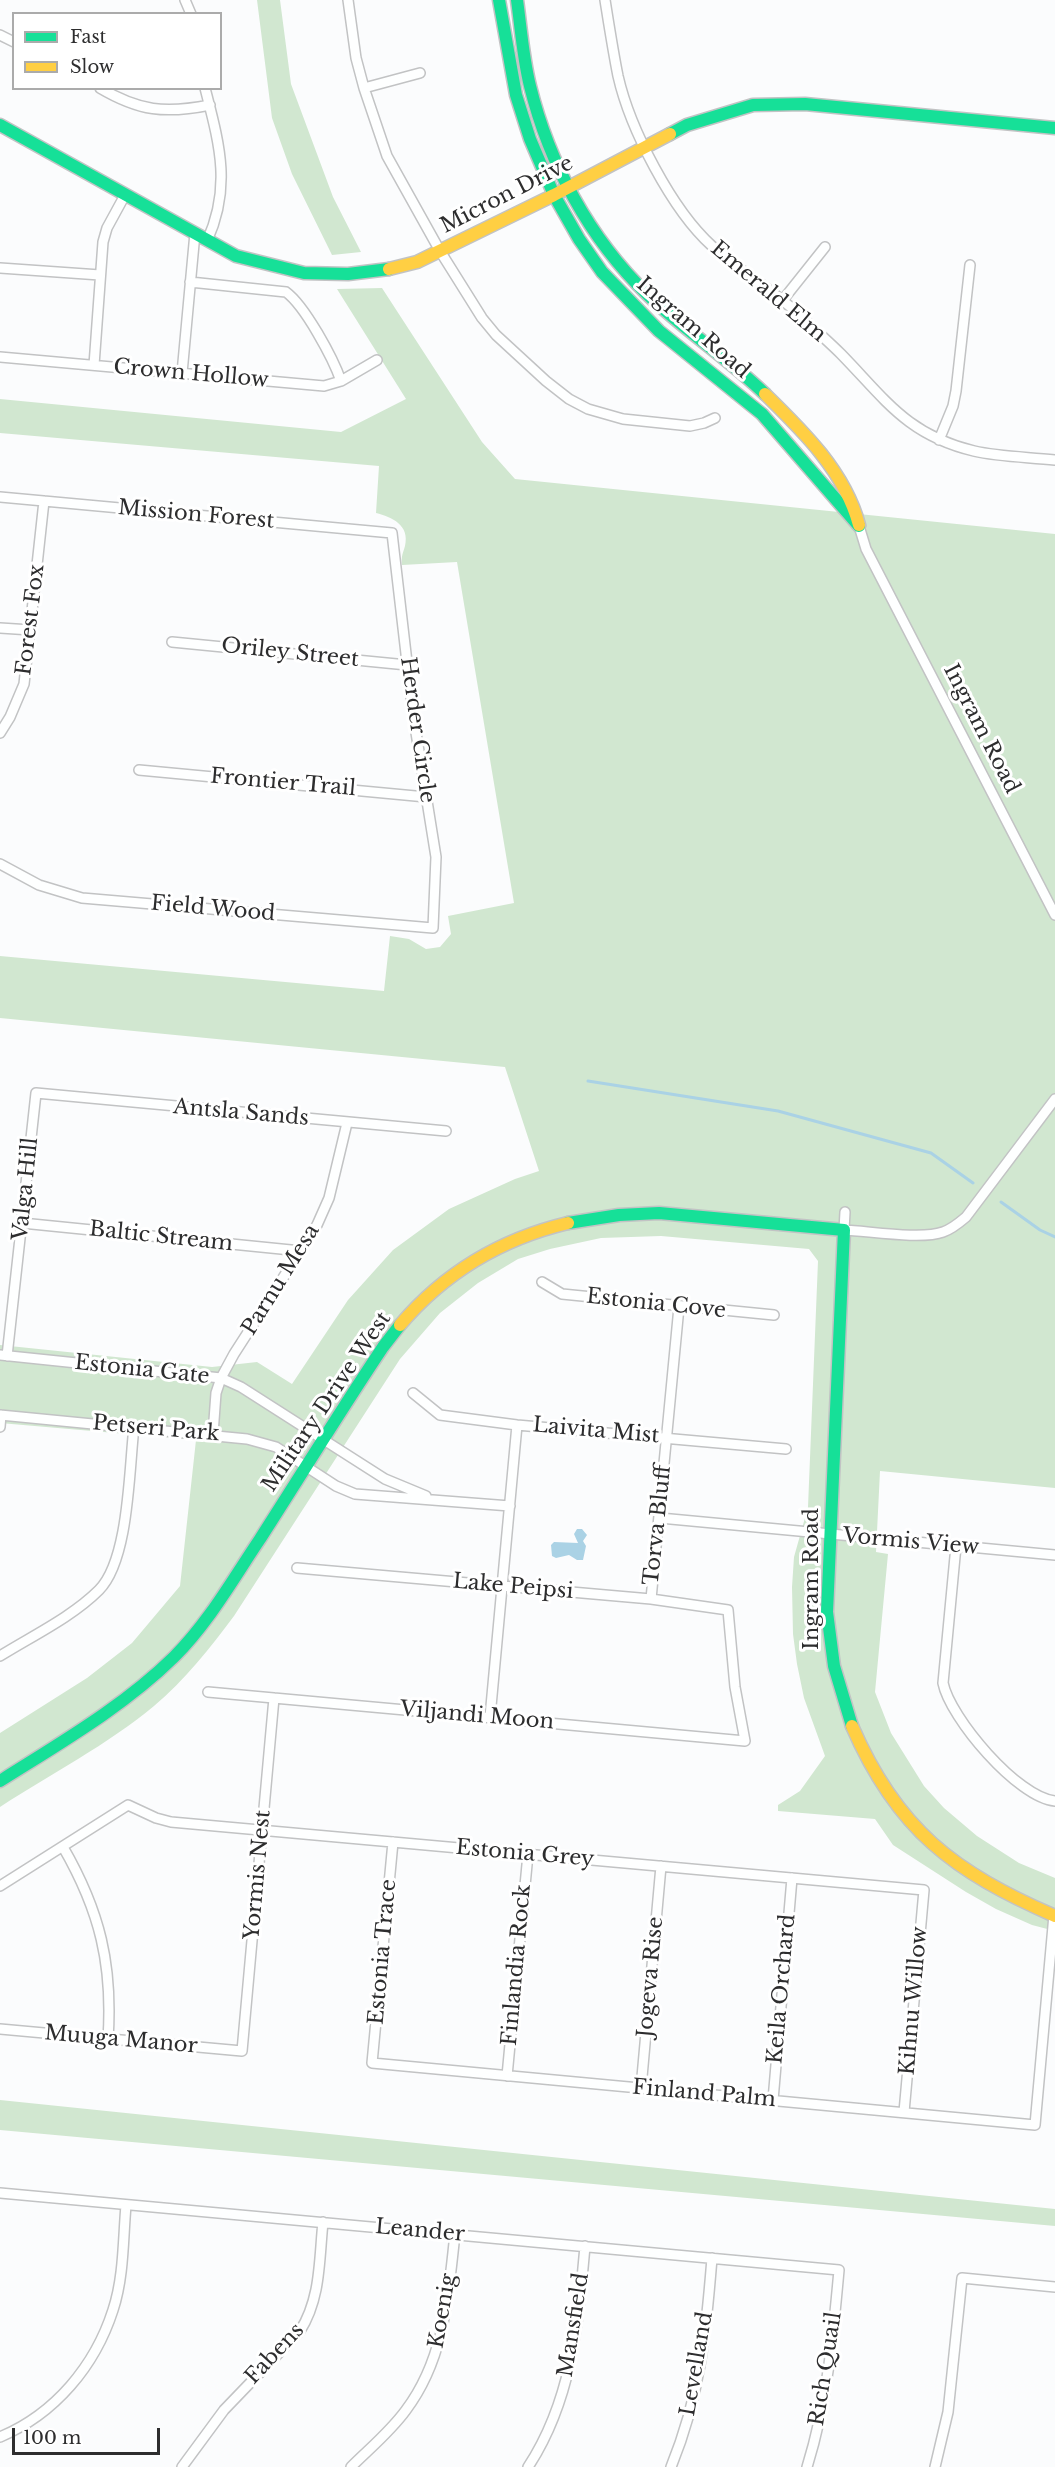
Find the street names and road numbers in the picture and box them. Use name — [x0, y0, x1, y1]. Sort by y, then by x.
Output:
street label: Micron Drive — [437, 151, 577, 239]
street label: Emerald Elm — [705, 236, 831, 348]
street label: Ingram Road — [631, 272, 755, 384]
street label: Crown Hollow — [112, 355, 270, 393]
street label: Mission Forest — [117, 496, 275, 534]
street label: Forest Fox — [12, 563, 50, 677]
street label: Oriley Street — [220, 633, 360, 673]
street label: Herder Circle — [394, 656, 440, 804]
street label: Ingram Road — [938, 660, 1024, 798]
street label: Frontier Trail — [209, 764, 357, 802]
street label: Field Wood — [150, 891, 276, 927]
street label: Antsla Sands — [172, 1095, 310, 1131]
street label: Valga Hill — [8, 1136, 44, 1242]
street label: Baltic Stream — [88, 1217, 234, 1257]
street label: Parnu Mesa — [237, 1220, 325, 1340]
street label: Estonia Cove — [585, 1284, 727, 1324]
street label: Military Drive West — [257, 1307, 397, 1497]
street label: Estonia Gate — [73, 1350, 211, 1390]
street label: Petseri Park — [91, 1411, 221, 1447]
street label: Laivita Mist — [532, 1413, 660, 1449]
street label: Torva Bluff — [639, 1464, 677, 1586]
street label: Ingram Road — [799, 1508, 825, 1650]
street label: Vormis View — [842, 1523, 980, 1561]
street label: Lake Peipsi — [452, 1569, 574, 1605]
street label: Viljandi Moon — [399, 1697, 555, 1735]
street label: Yormis Nest — [240, 1809, 276, 1941]
street label: Estonia Grey — [455, 1835, 595, 1873]
street label: Estonia Trace — [364, 1878, 402, 2026]
street label: Finlandia Rock — [497, 1883, 537, 2047]
street label: Keila Orchard — [763, 1913, 801, 2065]
street label: Jogeva Rise — [633, 1916, 669, 2038]
street label: Kihnu Willow — [895, 1926, 933, 2076]
street label: Muuga Manor — [43, 2021, 199, 2059]
street label: Finland Palm — [631, 2075, 777, 2113]
street label: Leander — [374, 2215, 466, 2247]
street label: Mansfield — [553, 2271, 595, 2379]
street label: Koenig — [424, 2272, 462, 2350]
street label: Levelland — [675, 2310, 719, 2418]
street label: Rich Quail — [805, 2310, 847, 2428]
street label: Fabens — [240, 2318, 310, 2390]

